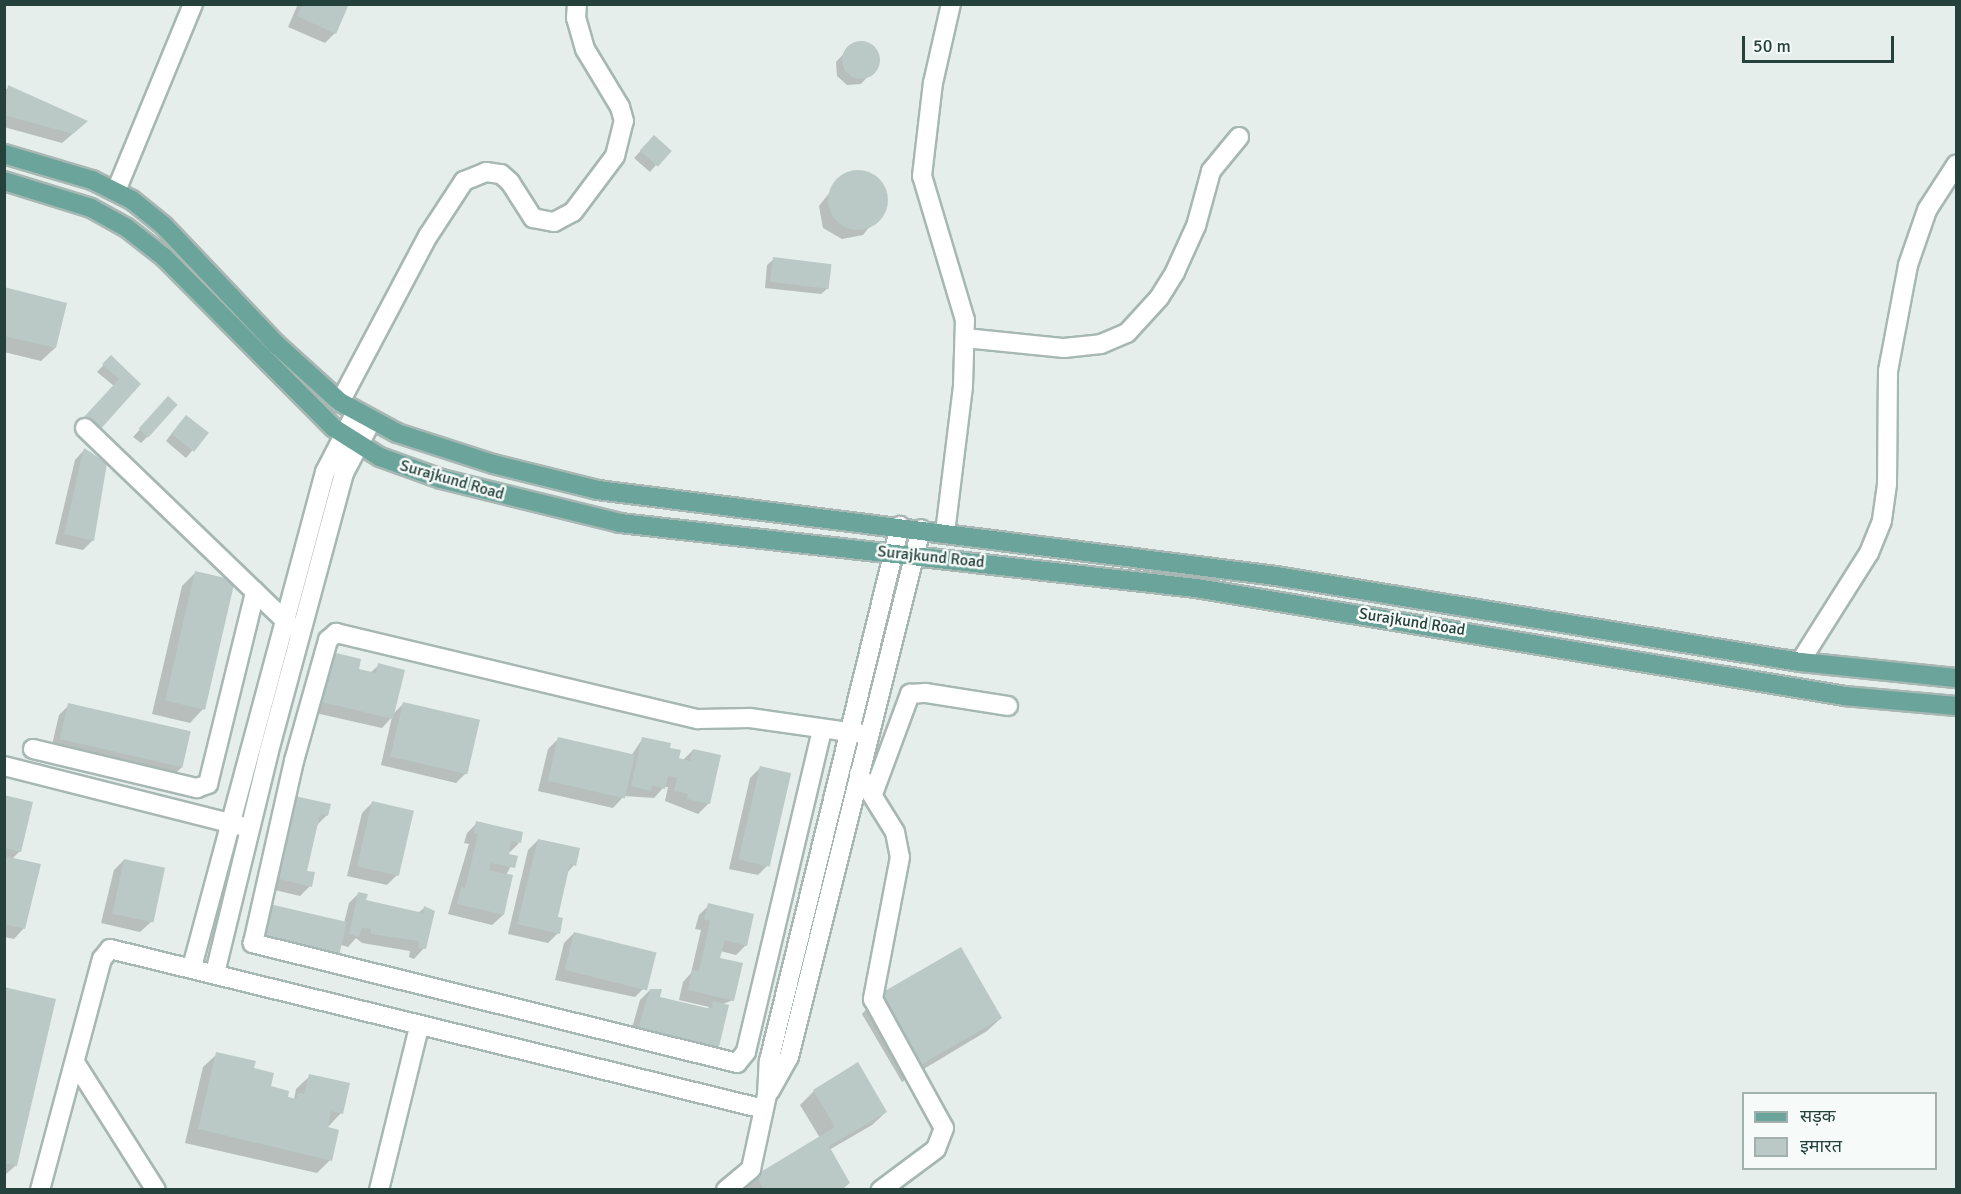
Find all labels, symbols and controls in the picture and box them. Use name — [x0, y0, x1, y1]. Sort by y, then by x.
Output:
scale bar — [1745, 24, 1896, 62]
text: 50 m — [1753, 35, 1791, 57]
street label: Surajkund Road — [398, 456, 506, 504]
street label: Surajkund Road — [877, 542, 985, 572]
street label: Surajkund Road — [1357, 604, 1467, 640]
legend — [1742, 1092, 1937, 1170]
text: सड़क — [1800, 1105, 1836, 1127]
text: इमारत — [1800, 1135, 1842, 1157]

